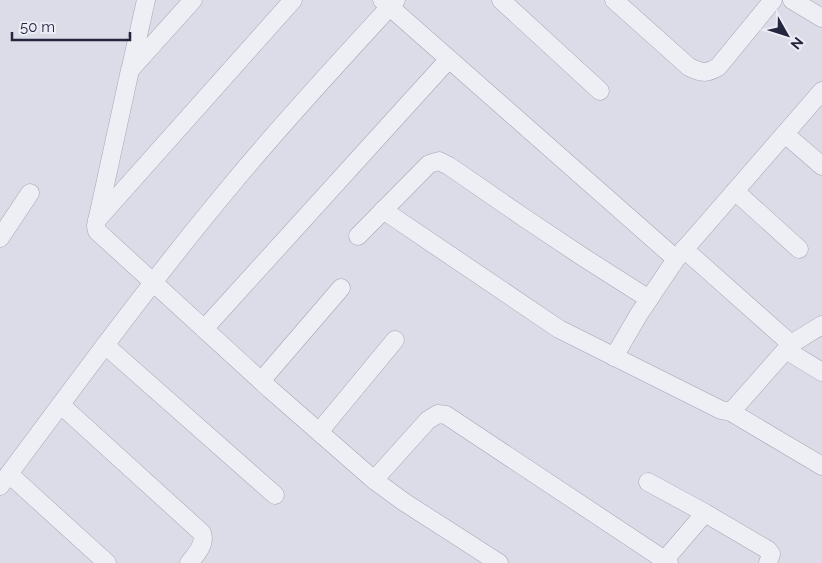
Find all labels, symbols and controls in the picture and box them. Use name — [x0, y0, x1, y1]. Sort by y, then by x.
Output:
scale bar — [12, 10, 130, 42]
north arrow — [762, 10, 812, 60]
text: 50 m — [20, 18, 55, 36]
text: N — [788, 34, 807, 52]

